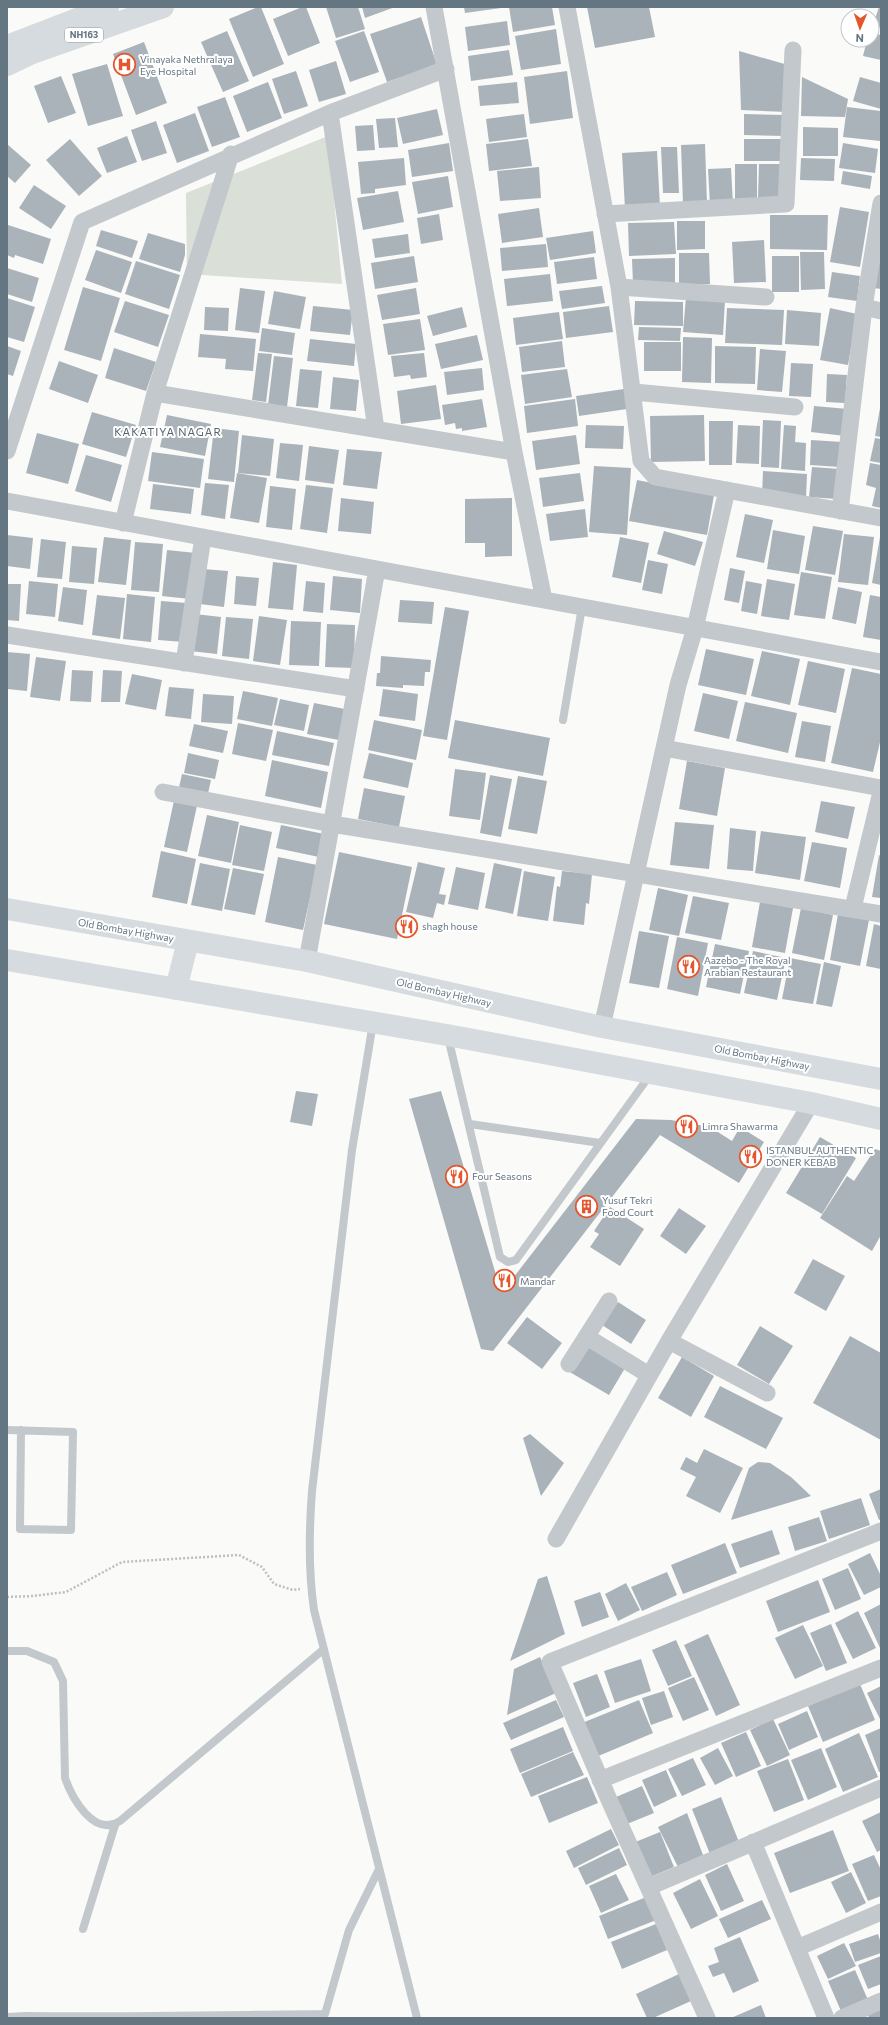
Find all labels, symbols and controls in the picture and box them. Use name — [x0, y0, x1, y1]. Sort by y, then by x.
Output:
north arrow — [840, 8, 880, 48]
road number: NH163 — [65, 28, 103, 42]
text: N — [855, 32, 864, 45]
hospital icon: Vinayaka Nethralaya Eye Hospital — [111, 52, 137, 78]
place label: Vinayaka Nethralaya Eye Hospital — [140, 53, 233, 77]
district label: KAKATIYA NAGAR — [114, 425, 222, 438]
restaurant icon: shagh house — [394, 913, 420, 939]
street label: Old Bombay Highway — [77, 916, 175, 944]
place label: shagh house — [422, 920, 478, 932]
restaurant icon: Aazebo - The Royal Arabian Restaurant — [675, 953, 701, 979]
place label: Aazebo - The Royal Arabian Restaurant — [704, 954, 791, 978]
street label: Old Bombay Highway — [395, 975, 493, 1009]
street label: Old Bombay Highway — [713, 1042, 811, 1072]
restaurant icon: Limra Shawarma — [674, 1113, 700, 1139]
place label: Limra Shawarma — [702, 1120, 778, 1132]
restaurant icon: ISTANBUL AUTHENTIC DONER KEBAB — [737, 1143, 763, 1169]
place label: ISTANBUL AUTHENTIC DONER KEBAB — [766, 1144, 873, 1168]
restaurant icon: Four Seasons — [444, 1163, 470, 1189]
place label: Four Seasons — [472, 1170, 533, 1182]
building icon: Yusuf Tekri Food Court — [574, 1193, 600, 1219]
place label: Yusuf Tekri Food Court — [602, 1194, 654, 1218]
restaurant icon: Mandar — [492, 1268, 518, 1294]
place label: Mandar — [520, 1275, 555, 1287]

